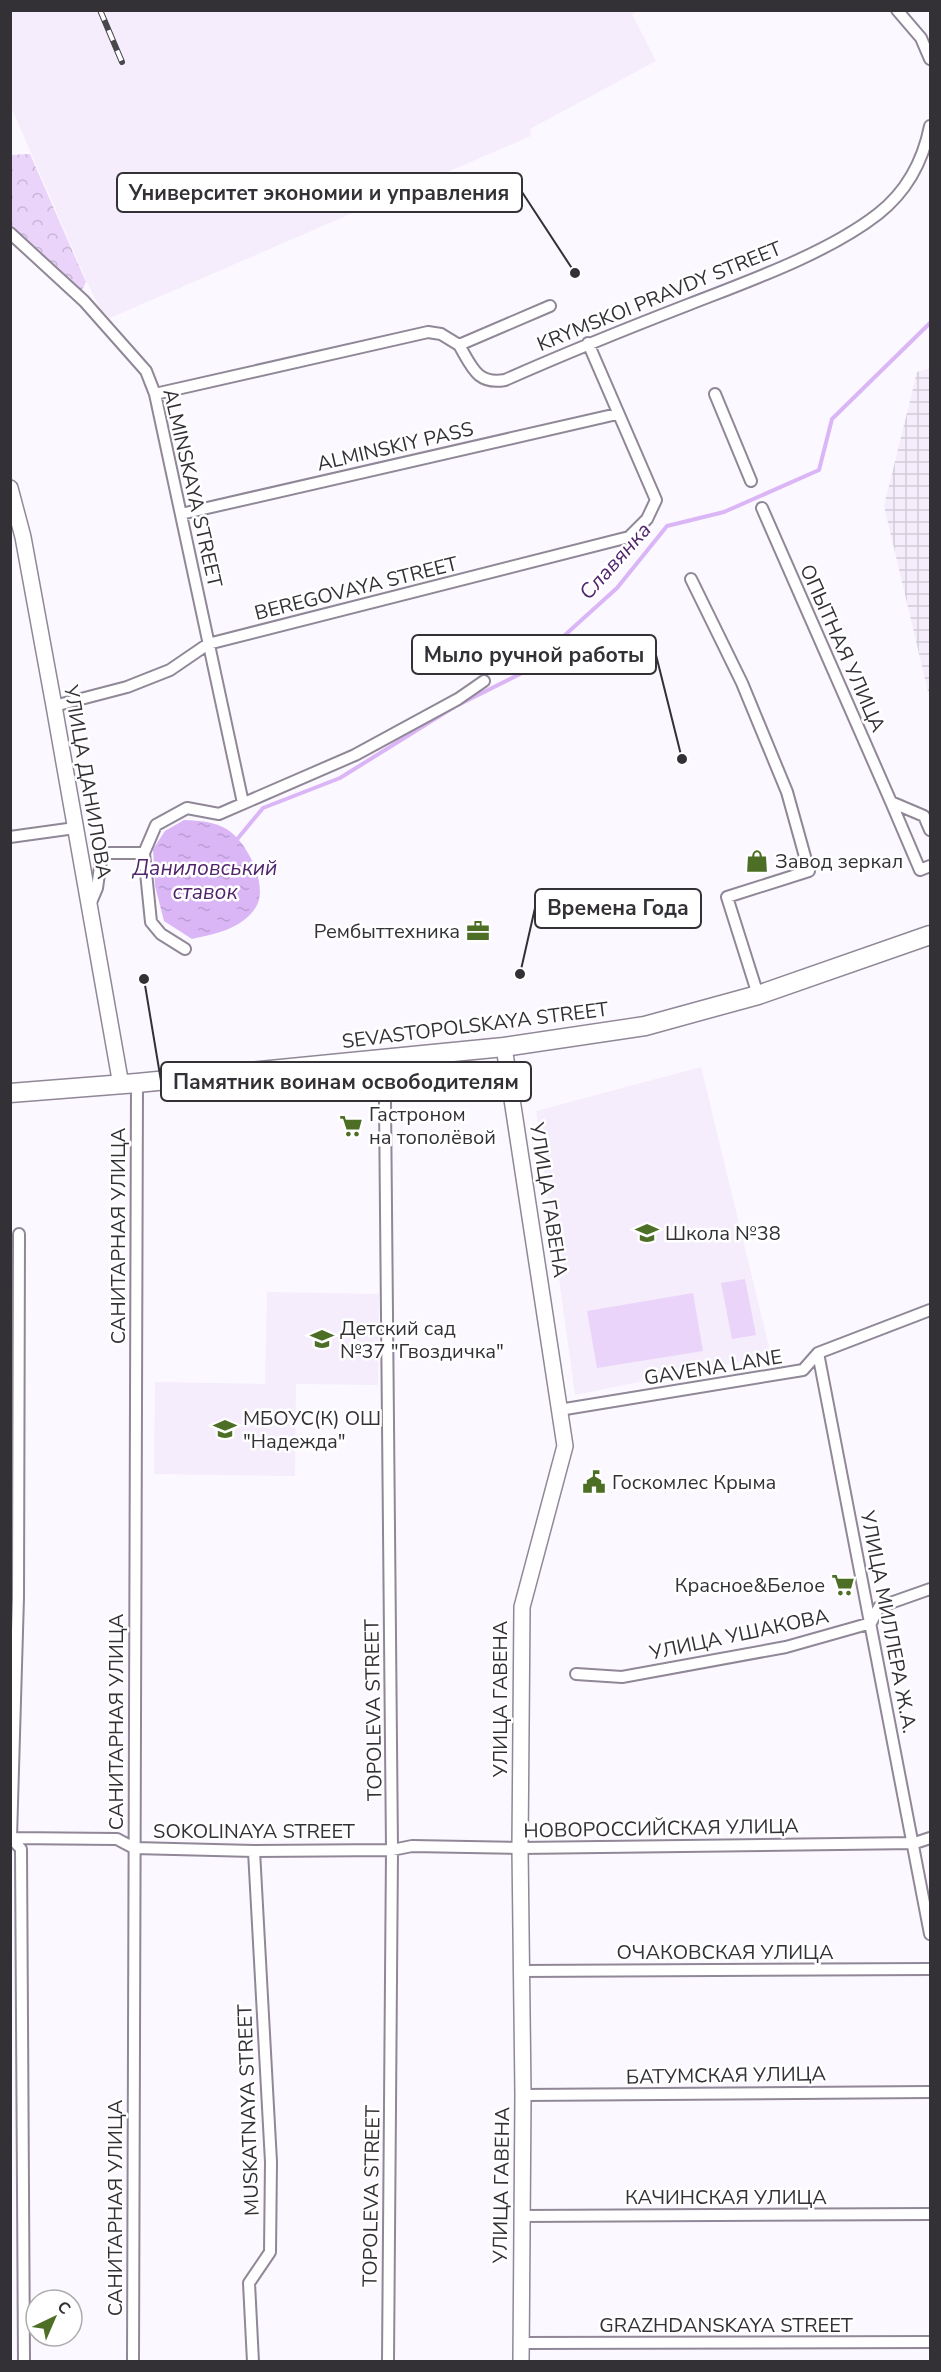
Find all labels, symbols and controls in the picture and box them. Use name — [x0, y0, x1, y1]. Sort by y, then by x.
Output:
callout: Университет экономии и управления — [117, 173, 522, 212]
text: Университет экономии и управления — [128, 179, 509, 207]
street label: KRYMSKOI PRAVDY STREET — [533, 235, 785, 358]
street label: ALMINSKAYA STREET — [157, 386, 228, 590]
street label: ALMINSKIY PASS — [314, 415, 476, 478]
water label: Славянка — [573, 516, 657, 606]
street label: BEREGOVAYA STREET — [252, 550, 461, 627]
street label: ОПЫТНАЯ УЛИЦА — [793, 560, 892, 737]
callout: Мыло ручной работы — [412, 635, 656, 674]
text: Мыло ручной работы — [424, 641, 644, 669]
street label: УЛИЦА ДАНИЛОВА — [57, 682, 118, 881]
shop icon: Завод зеркал — [744, 848, 770, 874]
place label: Завод зеркал — [775, 848, 903, 875]
water label: Даниловський ставок — [132, 854, 277, 906]
callout: Времена Года — [535, 889, 701, 928]
text: Времена Года — [547, 894, 689, 922]
place label: Рембыттехника — [314, 918, 460, 945]
office icon: Рембыттехника — [465, 918, 491, 944]
street label: SEVASTOPOLSKAYA STREET — [340, 996, 610, 1055]
callout: Памятник воинам освободителям — [161, 1062, 531, 1101]
text: Памятник воинам освободителям — [173, 1068, 519, 1096]
place label: Гастроном на тополёвой — [369, 1101, 496, 1151]
supermarket icon: Гастроном на тополёвой — [338, 1113, 364, 1139]
street label: УЛИЦА ГАВЕНА — [523, 1120, 574, 1280]
street label: САНИТАРНАЯ УЛИЦА — [105, 1127, 132, 1344]
school or university icon: Школа №38 — [634, 1220, 660, 1246]
place label: Школа №38 — [665, 1220, 781, 1247]
place label: Детский сад №37 "Гвоздичка" — [340, 1315, 504, 1365]
school or university icon: Детский сад №37 "Гвоздичка" — [309, 1326, 335, 1352]
street label: GAVENA LANE — [642, 1343, 784, 1392]
place label: МБОУС(К) ОШ "Надежда" — [243, 1405, 381, 1455]
school or university icon: МБОУС(К) ОШ "Надежда" — [212, 1416, 238, 1442]
public building icon: Госкомлес Крыма — [581, 1469, 607, 1495]
place label: Госкомлес Крыма — [612, 1469, 776, 1496]
street label: УЛИЦА МИЛЛЕРА Ж.А. — [853, 1508, 923, 1736]
place label: Красное&Белое — [675, 1572, 825, 1599]
supermarket icon: Красное&Белое — [830, 1572, 856, 1598]
street label: УЛИЦА УШАКОВА — [646, 1602, 832, 1667]
street label: САНИТАРНАЯ УЛИЦА — [103, 1613, 130, 1830]
street label: TOPOLEVA STREET — [358, 1619, 389, 1801]
street label: УЛИЦА ГАВЕНА — [487, 1620, 514, 1778]
street label: НОВОРОССИЙСКАЯ УЛИЦА — [523, 1813, 799, 1844]
street label: SOKOLINAYA STREET — [153, 1818, 355, 1845]
street label: ОЧАКОВСКАЯ УЛИЦА — [617, 1939, 834, 1966]
street label: MUSKATNAYA STREET — [231, 2004, 266, 2216]
street label: БАТУМСКАЯ УЛИЦА — [626, 2060, 827, 2091]
street label: САНИТАРНАЯ УЛИЦА — [102, 2099, 129, 2316]
street label: TOPOLEVA STREET — [356, 2105, 387, 2287]
street label: УЛИЦА ГАВЕНА — [487, 2106, 516, 2265]
street label: КАЧИНСКАЯ УЛИЦА — [625, 2184, 827, 2211]
north arrow — [24, 2288, 84, 2348]
text: С — [52, 2296, 75, 2320]
street label: GRAZHDANSKAYA STREET — [599, 2312, 853, 2339]

